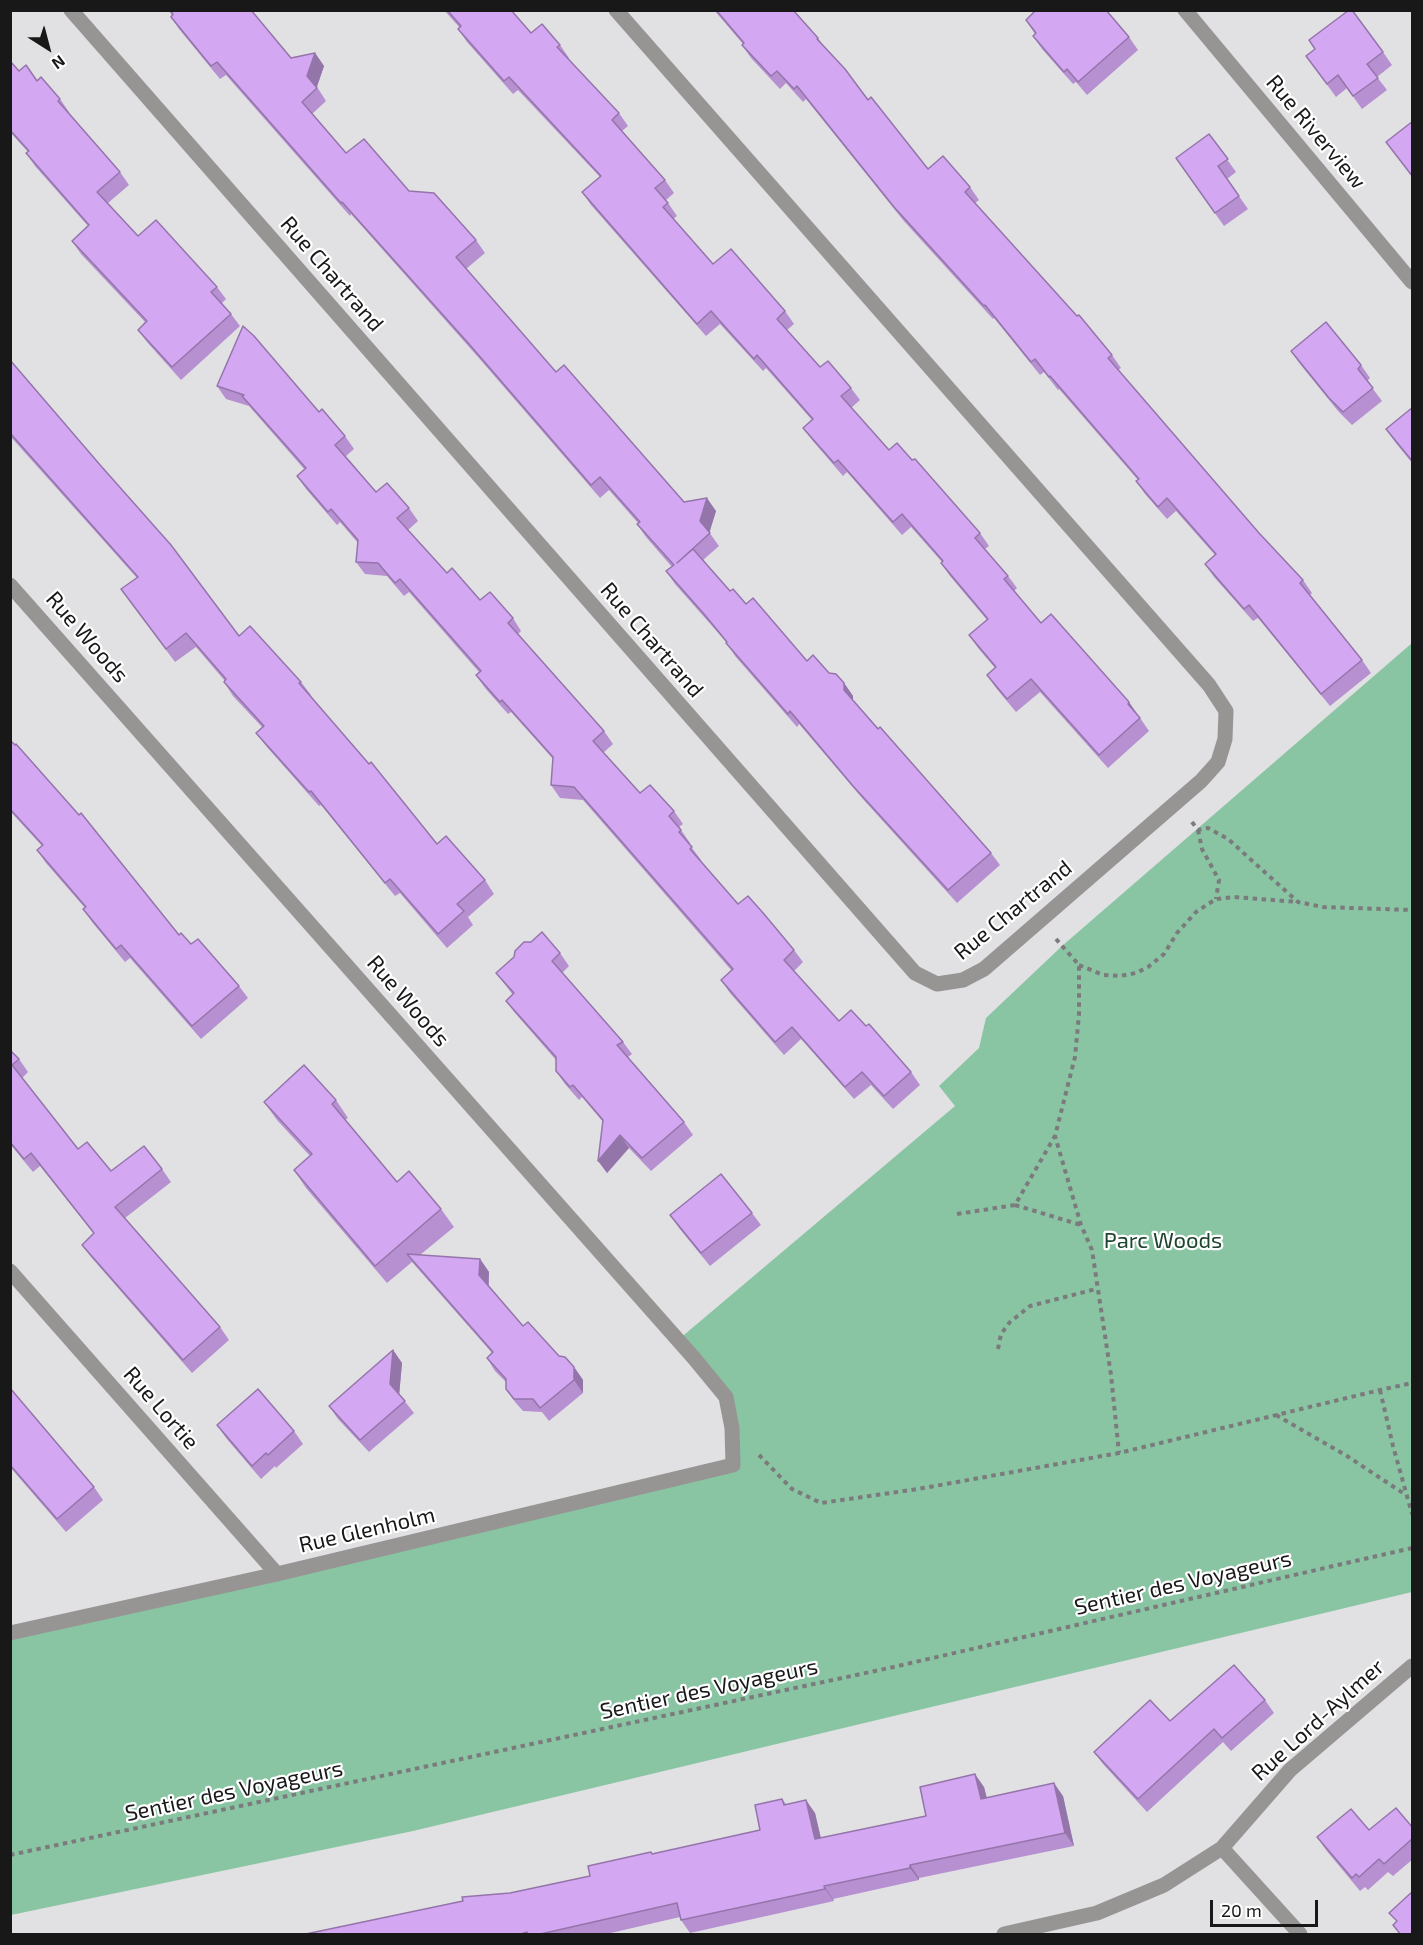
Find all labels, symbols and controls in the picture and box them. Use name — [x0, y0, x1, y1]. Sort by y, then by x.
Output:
north arrow — [18, 18, 78, 78]
text: N — [49, 52, 69, 74]
street label: Rue Riverview — [1261, 69, 1371, 195]
street label: Rue Chartrand — [275, 211, 389, 337]
street label: Rue Chartrand — [595, 577, 709, 703]
street label: Rue Woods — [40, 586, 134, 688]
street label: Rue Chartrand — [949, 855, 1077, 965]
street label: Rue Woods — [361, 950, 455, 1052]
park label: Parc Woods — [1104, 1228, 1222, 1254]
street label: Rue Lortie — [118, 1361, 204, 1455]
street label: Rue Glenholm — [296, 1502, 438, 1558]
street label: Sentier des Voyageurs — [1072, 1545, 1294, 1621]
street label: Sentier des Voyageurs — [598, 1653, 820, 1725]
street label: Rue Lord-Aylmer — [1246, 1654, 1390, 1786]
street label: Sentier des Voyageurs — [123, 1755, 345, 1827]
scale bar — [1213, 1888, 1321, 1926]
text: 20 m — [1221, 1899, 1262, 1921]

